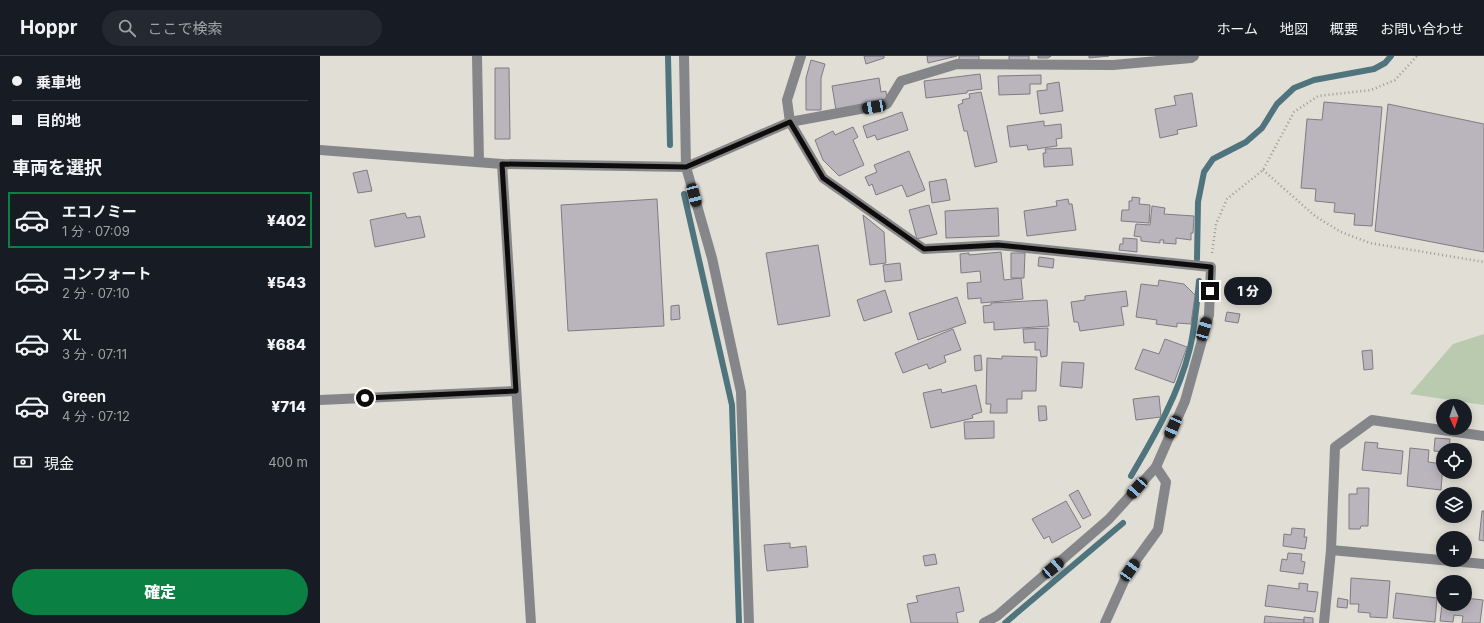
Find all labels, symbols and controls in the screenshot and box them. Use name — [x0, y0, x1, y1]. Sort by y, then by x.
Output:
search box — [102, 10, 382, 46]
text: Hoppr — [20, 16, 78, 39]
icon: search — [116, 17, 138, 39]
text: ここで検索 — [148, 19, 223, 38]
text: ホーム — [1216, 20, 1258, 37]
text: 地図 — [1280, 20, 1308, 37]
text: 概要 — [1330, 20, 1358, 37]
text: お問い合わせ — [1380, 20, 1464, 37]
text: 乗車地 — [36, 73, 81, 92]
car — [861, 99, 887, 115]
text: 目的地 — [36, 111, 81, 130]
text: 車両を選択 — [12, 157, 102, 178]
car — [685, 182, 703, 208]
icon: car — [14, 202, 50, 238]
text: エコノミー — [62, 202, 137, 221]
text: ¥402 — [267, 211, 306, 230]
text: 1 分 · 07:09 — [62, 223, 130, 239]
icon: car — [14, 264, 50, 300]
text: コンフォート — [62, 264, 152, 283]
text: ¥543 — [267, 273, 306, 292]
callout: 1 分 — [1224, 277, 1272, 305]
route end — [1201, 282, 1219, 300]
text: 1 分 — [1237, 283, 1259, 299]
text: 2 分 · 07:10 — [62, 285, 130, 301]
car — [1195, 316, 1213, 342]
text: XL — [62, 325, 82, 344]
icon: car — [14, 326, 50, 362]
text: ¥684 — [267, 335, 306, 354]
text: 3 分 · 07:11 — [62, 346, 127, 362]
text: Green — [62, 387, 106, 406]
icon: car — [14, 388, 50, 424]
route start — [356, 389, 374, 407]
text: ¥714 — [272, 397, 306, 416]
north arrow — [1436, 399, 1472, 435]
map controls — [1436, 399, 1472, 611]
text: 4 分 · 07:12 — [62, 408, 130, 424]
car — [1163, 414, 1183, 440]
button: locate — [1436, 443, 1472, 479]
icon: cash — [12, 451, 34, 473]
text: 現金 — [44, 454, 74, 473]
text: 400 m — [268, 454, 308, 470]
car — [1125, 475, 1149, 501]
button: layers — [1436, 487, 1472, 523]
button: + — [1436, 531, 1472, 567]
car — [1040, 556, 1066, 580]
car — [1118, 557, 1142, 583]
button: 確定 — [12, 569, 308, 615]
button: − — [1436, 575, 1472, 611]

